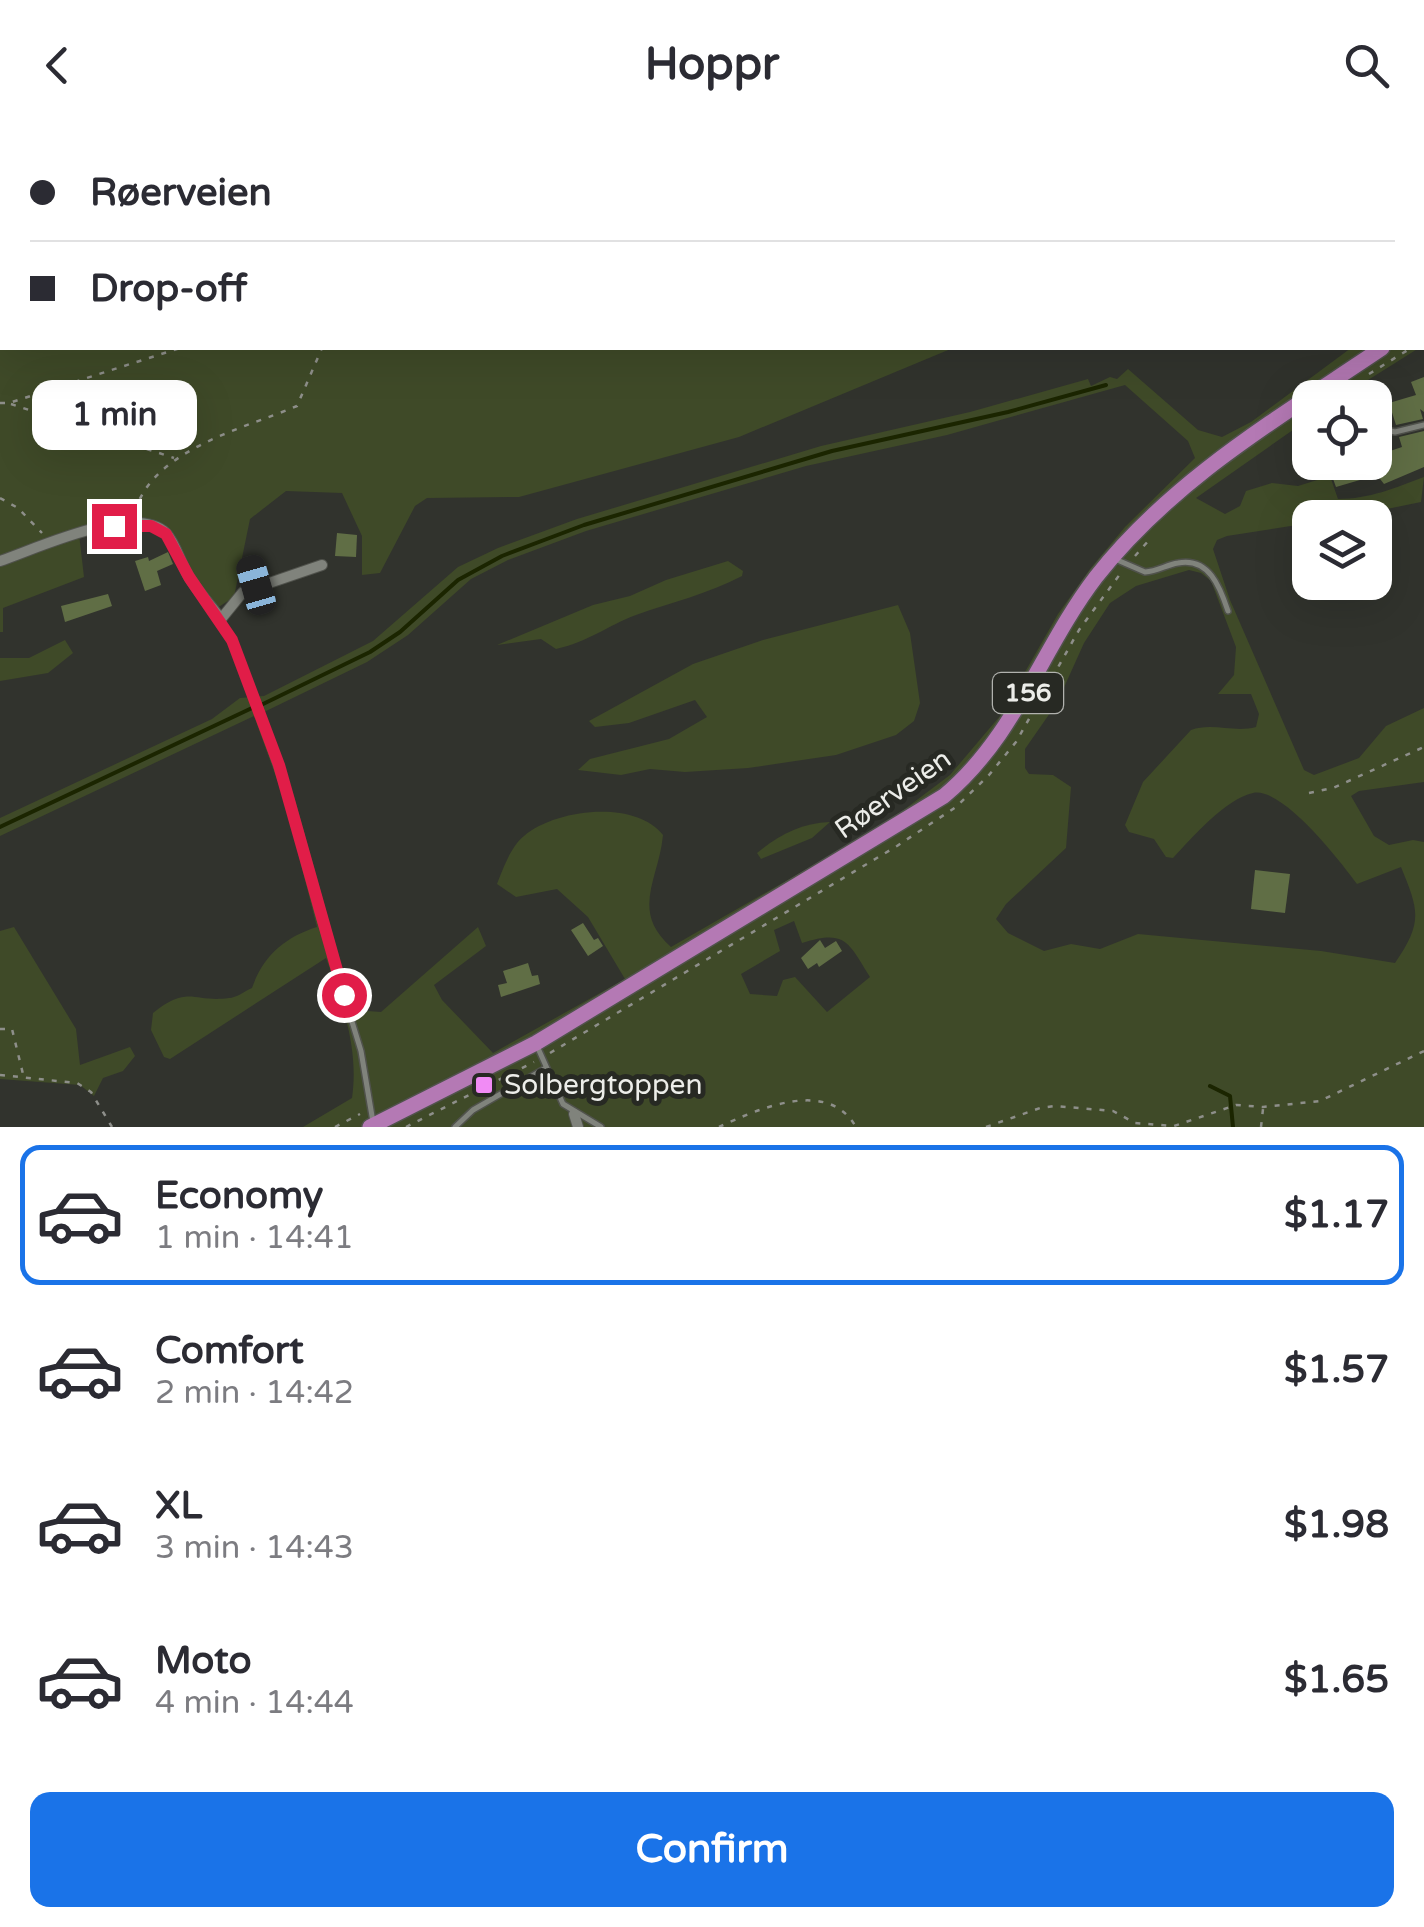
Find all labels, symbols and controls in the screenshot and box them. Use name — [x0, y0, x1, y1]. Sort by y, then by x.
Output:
icon: back — [30, 38, 85, 93]
text: Hoppr — [645, 38, 779, 92]
icon: search — [1339, 38, 1394, 93]
text: Røerveien — [90, 170, 272, 216]
text: Drop-off — [90, 266, 247, 312]
map controls — [1292, 380, 1392, 600]
button: locate — [1292, 380, 1392, 480]
callout: 1 min — [32, 381, 196, 451]
text: 1 min — [72, 396, 157, 434]
button: layers — [1292, 500, 1392, 600]
route end — [92, 504, 137, 549]
car — [233, 552, 279, 618]
road number: 156 — [993, 673, 1063, 713]
street label: Røerveien — [828, 742, 958, 846]
route start — [322, 973, 367, 1018]
place label: Solbergtoppen — [504, 1068, 703, 1102]
marker: Solbergtoppen — [473, 1074, 495, 1096]
icon: car — [35, 1170, 125, 1260]
text: Economy — [155, 1173, 323, 1219]
text: $1.17 — [1284, 1192, 1389, 1238]
text: 1 min · 14:41 — [155, 1219, 354, 1257]
icon: car — [35, 1325, 125, 1415]
text: Comfort — [155, 1328, 304, 1374]
text: $1.57 — [1284, 1347, 1389, 1393]
text: 2 min · 14:42 — [155, 1374, 354, 1412]
icon: car — [35, 1480, 125, 1570]
text: XL — [155, 1483, 202, 1529]
text: $1.98 — [1284, 1502, 1389, 1548]
text: 3 min · 14:43 — [155, 1529, 354, 1567]
icon: car — [35, 1635, 125, 1725]
text: Moto — [155, 1638, 251, 1684]
text: $1.65 — [1284, 1657, 1389, 1703]
text: 4 min · 14:44 — [155, 1684, 354, 1722]
button: Confirm — [30, 1792, 1394, 1907]

